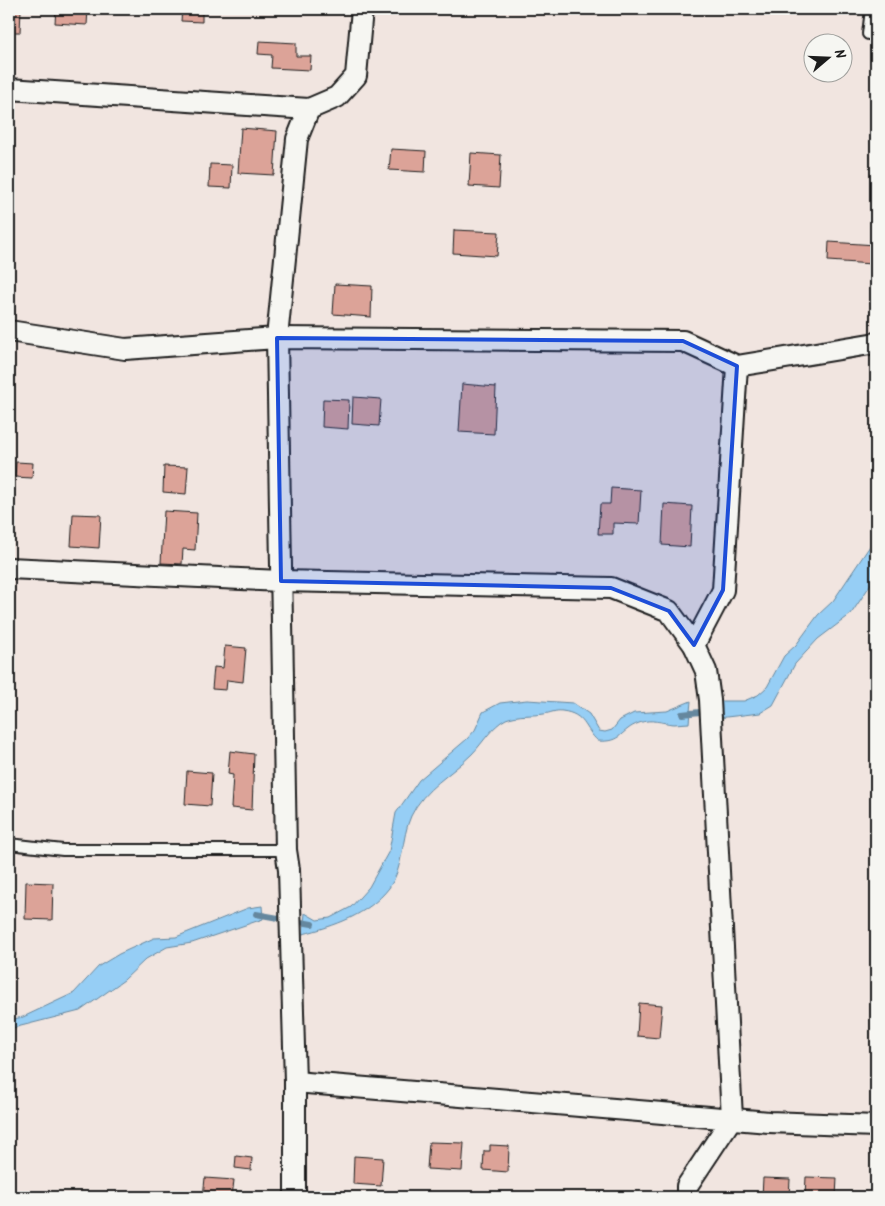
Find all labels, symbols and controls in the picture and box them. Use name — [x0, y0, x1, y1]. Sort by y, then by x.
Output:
north arrow — [802, 32, 852, 82]
text: N — [828, 46, 851, 62]

